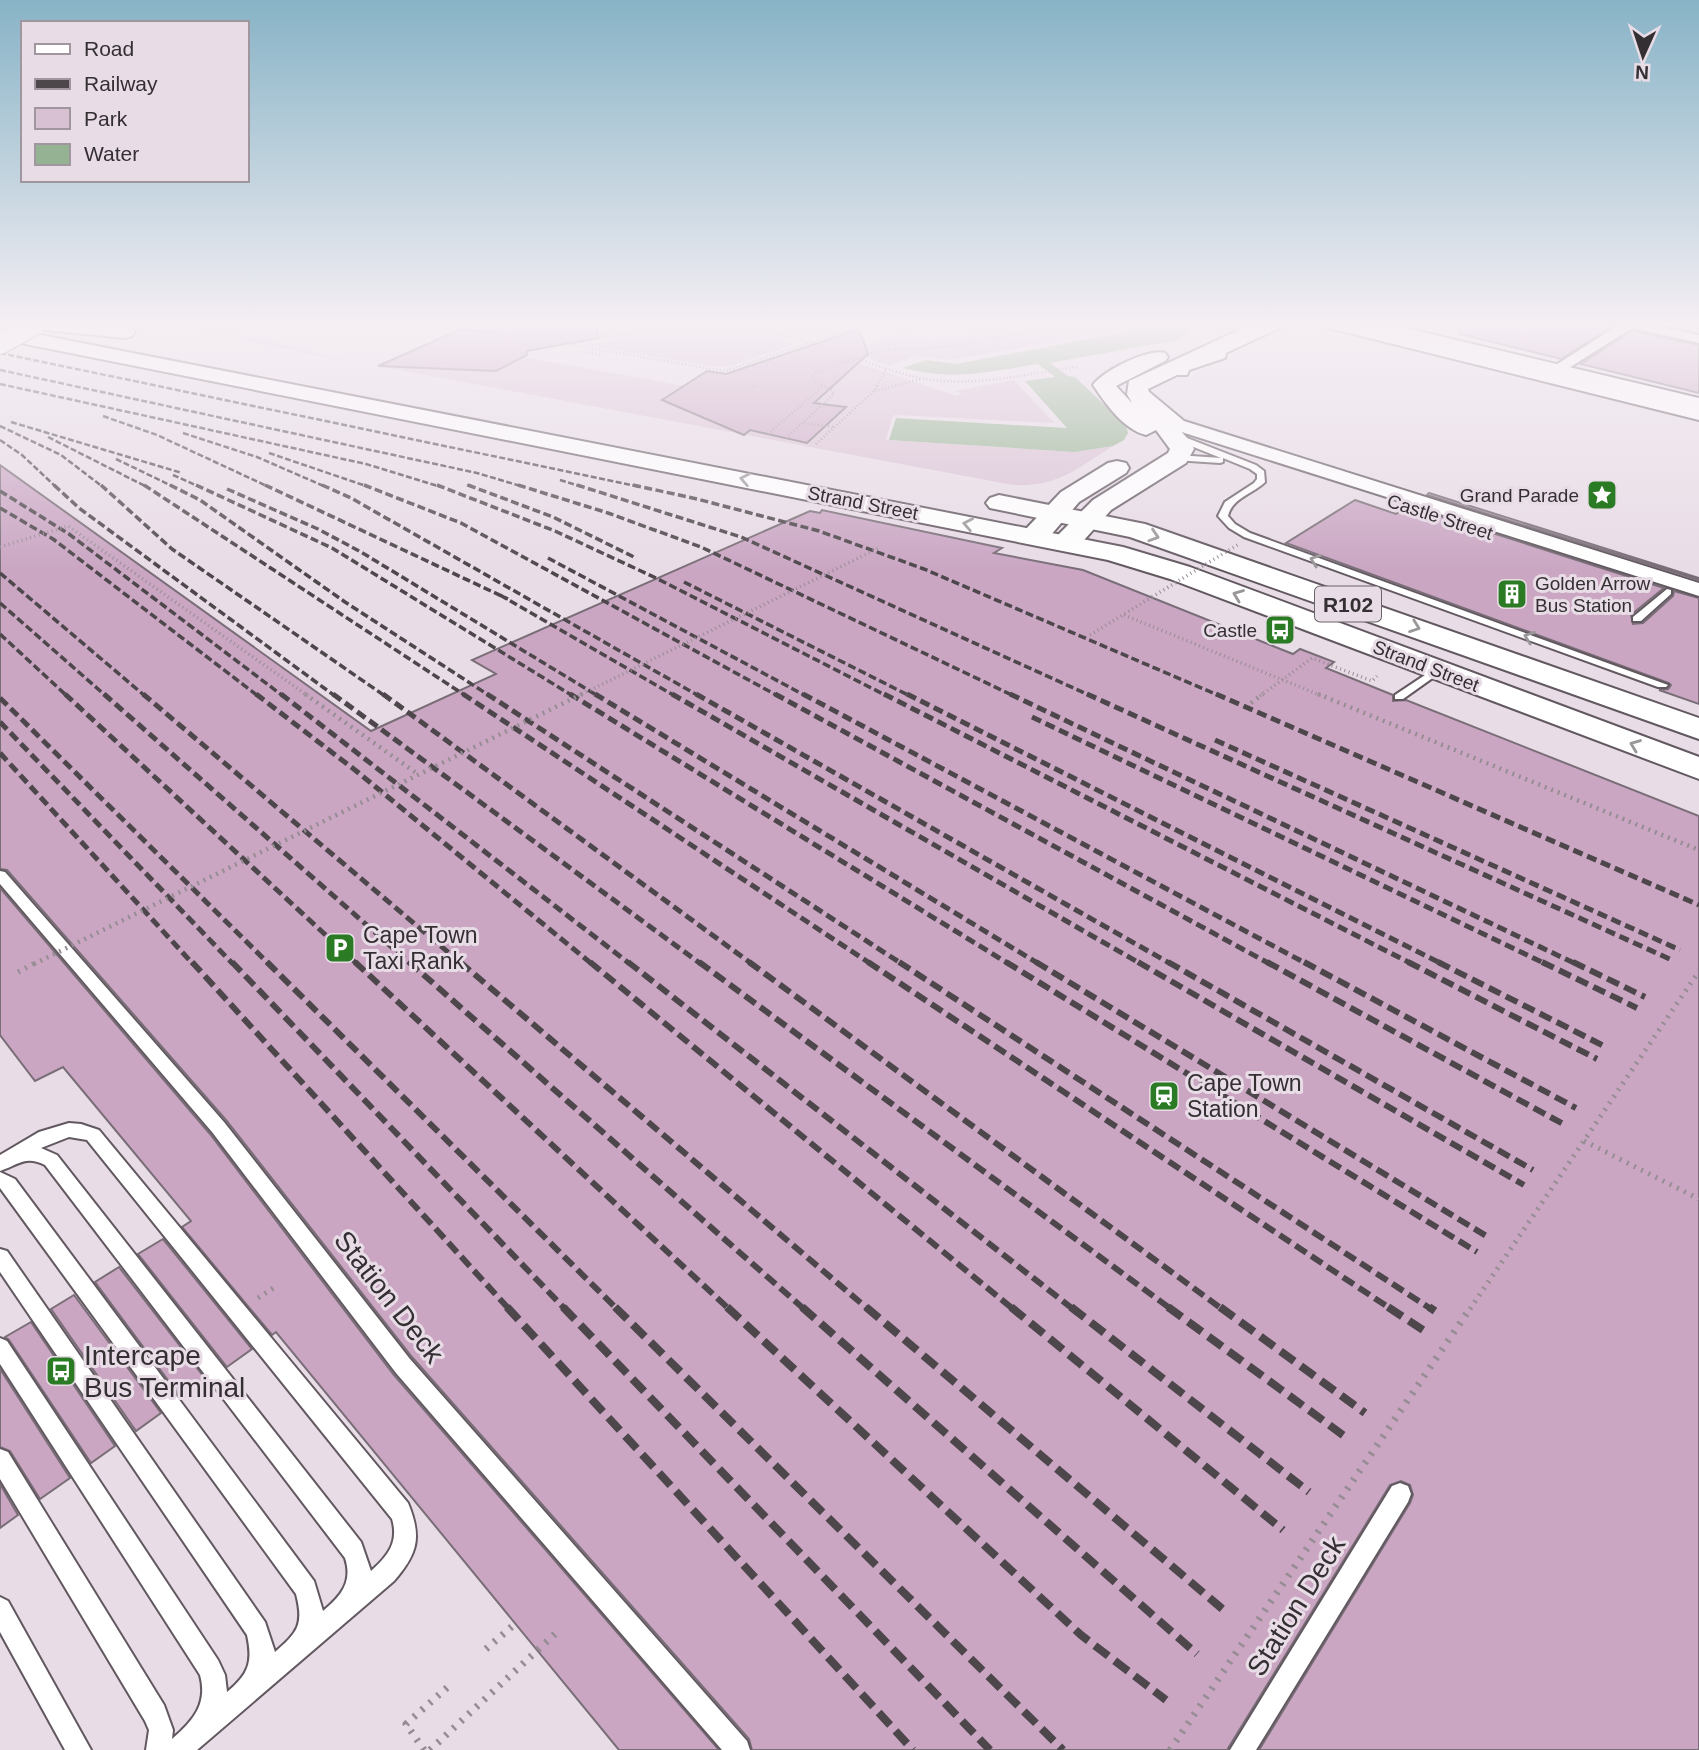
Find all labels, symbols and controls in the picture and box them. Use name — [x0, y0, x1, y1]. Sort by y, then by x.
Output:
legend — [21, 21, 248, 182]
north arrow — [1608, 21, 1678, 91]
text: Road — [84, 37, 134, 60]
text: N — [1635, 62, 1650, 83]
text: Railway — [84, 72, 158, 95]
text: Park — [84, 107, 128, 130]
text: Water — [84, 142, 139, 165]
one-way arrow — [739, 473, 751, 488]
place icon: Grand Parade — [1585, 478, 1619, 512]
street label: Strand Street — [806, 482, 921, 524]
place label: Grand Parade — [1460, 485, 1579, 506]
street label: Castle Street — [1385, 490, 1496, 544]
one-way arrow — [962, 517, 974, 532]
one-way arrow — [1147, 528, 1160, 542]
one-way arrow — [1309, 554, 1321, 568]
place label: Golden Arrow Bus Station — [1535, 573, 1650, 616]
building icon: Golden Arrow Bus Station — [1495, 577, 1529, 611]
road number: R102 — [1315, 586, 1381, 622]
one-way arrow — [1233, 589, 1245, 603]
bus stop icon: Castle — [1263, 613, 1297, 647]
one-way arrow — [1409, 619, 1421, 633]
place label: Castle — [1203, 620, 1257, 641]
one-way arrow — [1523, 631, 1535, 645]
street label: Strand Street — [1370, 636, 1483, 696]
one-way arrow — [1630, 739, 1642, 753]
place label: Cape Town Taxi Rank — [363, 922, 478, 974]
parking icon: Cape Town Taxi Rank — [323, 931, 357, 965]
place label: Cape Town Station — [1187, 1070, 1302, 1122]
station icon: Cape Town Station — [1147, 1079, 1181, 1113]
street label: Station Deck — [328, 1225, 451, 1370]
place label: Intercape Bus Terminal — [84, 1340, 245, 1403]
bus stop icon: Intercape Bus Terminal — [44, 1354, 78, 1388]
street label: Station Deck — [1241, 1530, 1352, 1682]

